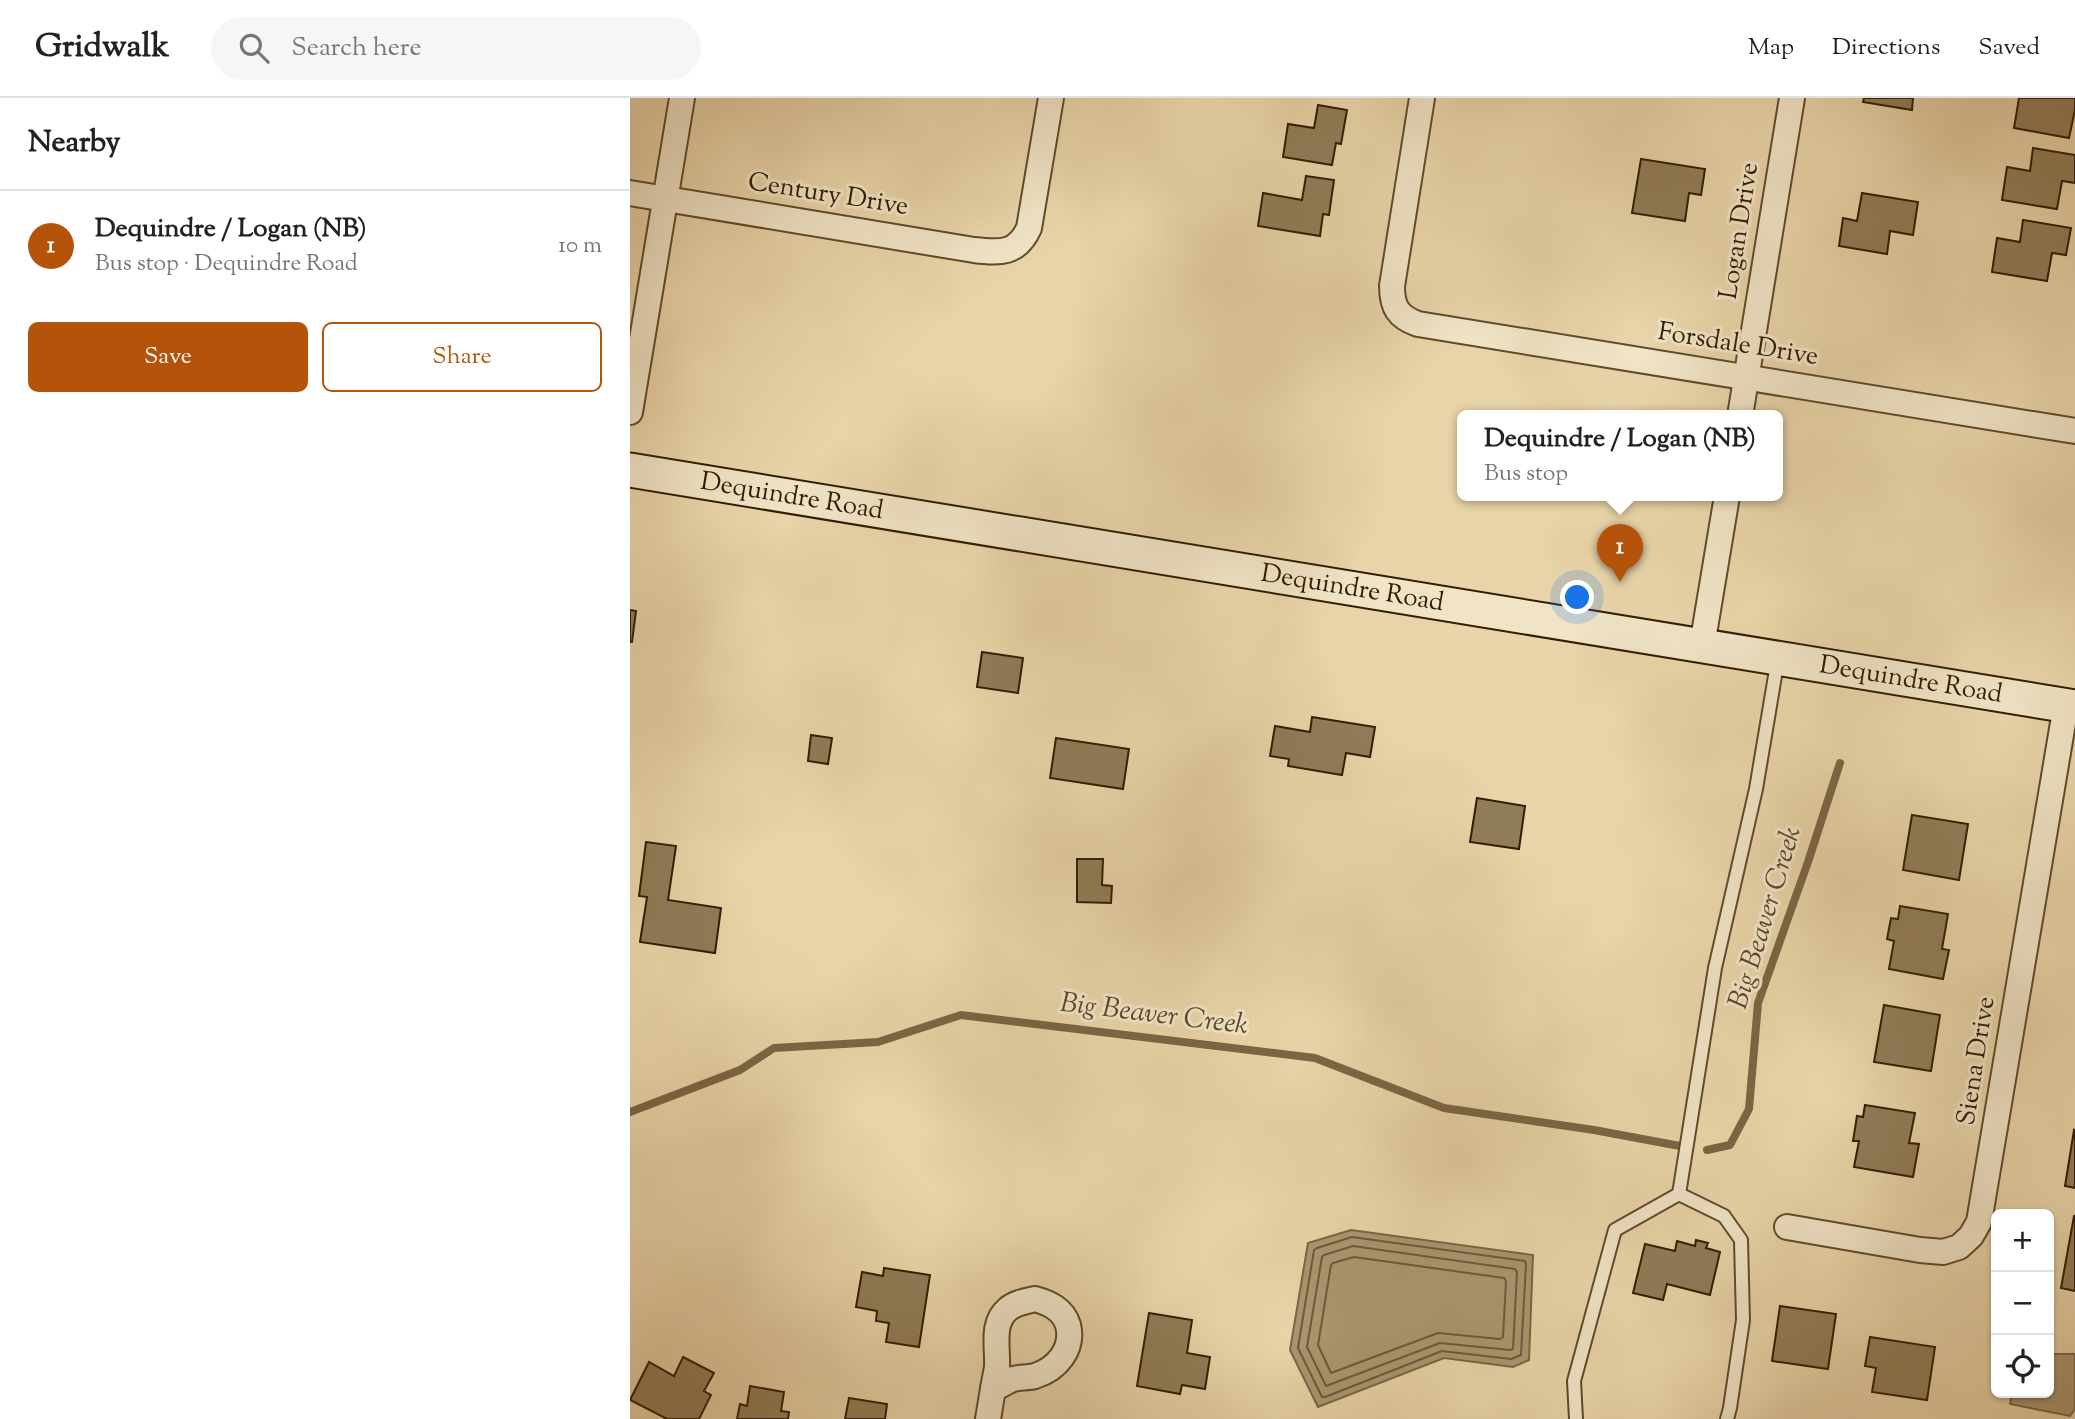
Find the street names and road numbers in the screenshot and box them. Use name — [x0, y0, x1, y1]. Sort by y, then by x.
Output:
street label: Logan Drive — [1711, 160, 1769, 302]
street label: Century Drive — [745, 164, 911, 226]
street label: Forsdale Drive — [1655, 314, 1821, 376]
street label: Dequindre Road — [698, 463, 886, 530]
street label: Dequindre Road — [1258, 555, 1447, 622]
street label: Dequindre Road — [1817, 647, 2005, 713]
street label: Siena Drive — [1949, 994, 2005, 1128]

